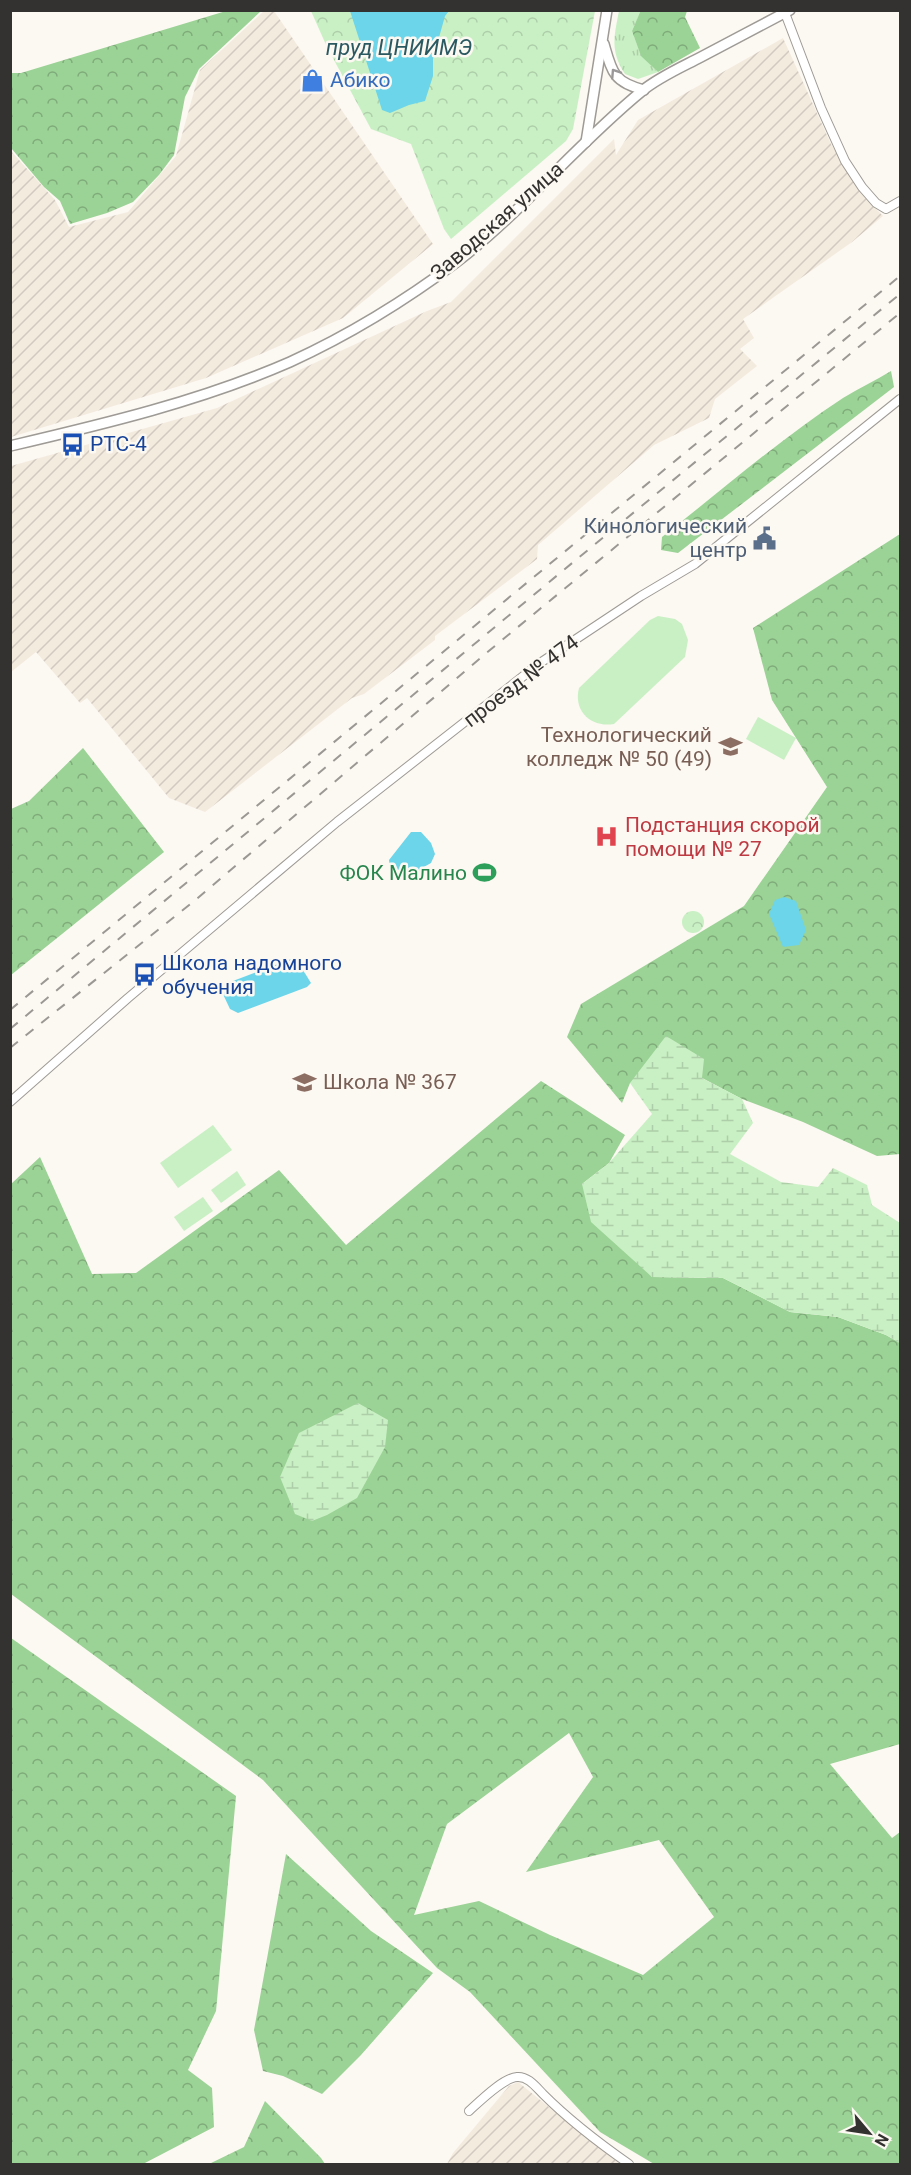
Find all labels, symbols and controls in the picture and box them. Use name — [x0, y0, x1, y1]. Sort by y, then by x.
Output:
water label: пруд ЦНИИМЭ — [326, 35, 472, 60]
shop icon: Абико — [299, 67, 325, 93]
place label: Абико — [330, 68, 390, 92]
one-way arrow — [612, 69, 623, 80]
street label: Заводская улица — [426, 157, 568, 285]
bus stop icon: РТС-4 — [59, 431, 85, 457]
place label: РТС-4 — [90, 432, 147, 456]
place label: Кинологический центр — [584, 514, 747, 562]
public building icon: Кинологический центр — [752, 525, 778, 551]
street label: проезд № 474 — [459, 630, 583, 732]
place label: Технологический колледж № 50 (49) — [526, 723, 712, 771]
school or university icon: Технологический колледж № 50 (49) — [717, 734, 743, 760]
place label: Подстанция скорой помощи № 27 — [625, 813, 820, 861]
hospital icon: Подстанция скорой помощи № 27 — [594, 824, 620, 850]
sports icon: ФОК Малино — [472, 860, 498, 886]
place label: ФОК Малино — [340, 861, 467, 885]
place label: Школа надомного обучения — [162, 951, 342, 999]
bus stop icon: Школа надомного обучения — [131, 962, 157, 988]
school or university icon: Школа № 367 — [292, 1069, 318, 1095]
place label: Школа № 367 — [323, 1070, 457, 1094]
north arrow — [839, 2103, 899, 2163]
text: N — [871, 2130, 893, 2150]

